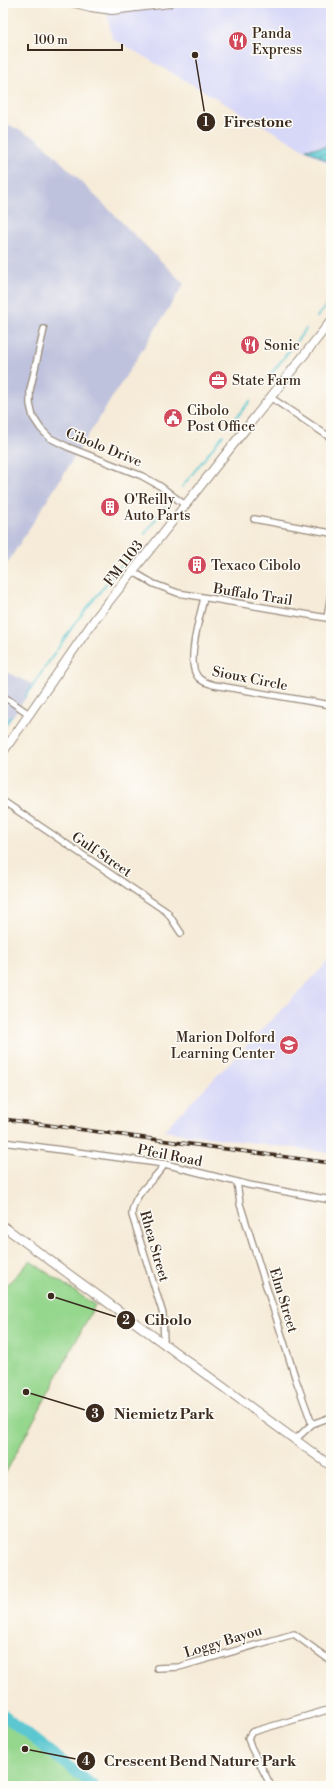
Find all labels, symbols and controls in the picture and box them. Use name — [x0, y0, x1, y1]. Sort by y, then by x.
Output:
place label: Panda Express — [252, 25, 302, 59]
scale bar — [28, 26, 122, 52]
restaurant icon: Panda Express — [227, 30, 249, 52]
text: 100 m — [34, 33, 68, 48]
callout: Firestone — [196, 108, 300, 135]
text: Firestone — [224, 113, 292, 132]
text: 1 — [203, 115, 209, 130]
restaurant icon: Sonic — [239, 334, 261, 356]
place label: Sonic — [264, 337, 300, 355]
office icon: State Farm — [207, 369, 229, 391]
place label: State Farm — [232, 372, 301, 390]
place label: Cibolo Post Office — [187, 402, 255, 436]
public building icon: Cibolo Post Office — [162, 407, 184, 429]
street label: Cibolo Drive — [63, 424, 144, 471]
place label: O'Reilly Auto Parts — [123, 491, 190, 525]
building icon: O'Reilly Auto Parts — [99, 496, 121, 518]
street label: FM 1103 — [100, 537, 148, 590]
building icon: Texaco Cibolo — [186, 554, 208, 576]
place label: Texaco Cibolo — [211, 557, 301, 575]
street label: Buffalo Trail — [211, 580, 294, 610]
street label: Sioux Circle — [210, 663, 289, 695]
street label: Gulf Street — [68, 828, 135, 881]
place label: Marion Dolford Learning Center — [171, 1029, 275, 1063]
school or university icon: Marion Dolford Learning Center — [278, 1034, 300, 1056]
street label: Pfeil Road — [136, 1141, 204, 1171]
street label: Rhea Street — [135, 1209, 173, 1284]
street label: Elm Street — [265, 1266, 301, 1335]
callout: Cibolo — [116, 1306, 200, 1333]
text: Cibolo — [144, 1311, 192, 1330]
text: 2 — [122, 1313, 130, 1328]
callout: Niemietz Park — [85, 1400, 222, 1427]
text: Niemietz Park — [114, 1405, 215, 1424]
text: 3 — [91, 1407, 99, 1422]
street label: Loggy Bayou — [182, 1622, 264, 1662]
callout: Crescent Bend Nature Park — [76, 1748, 304, 1775]
text: Crescent Bend Nature Park — [104, 1752, 297, 1771]
text: 4 — [82, 1754, 90, 1769]

